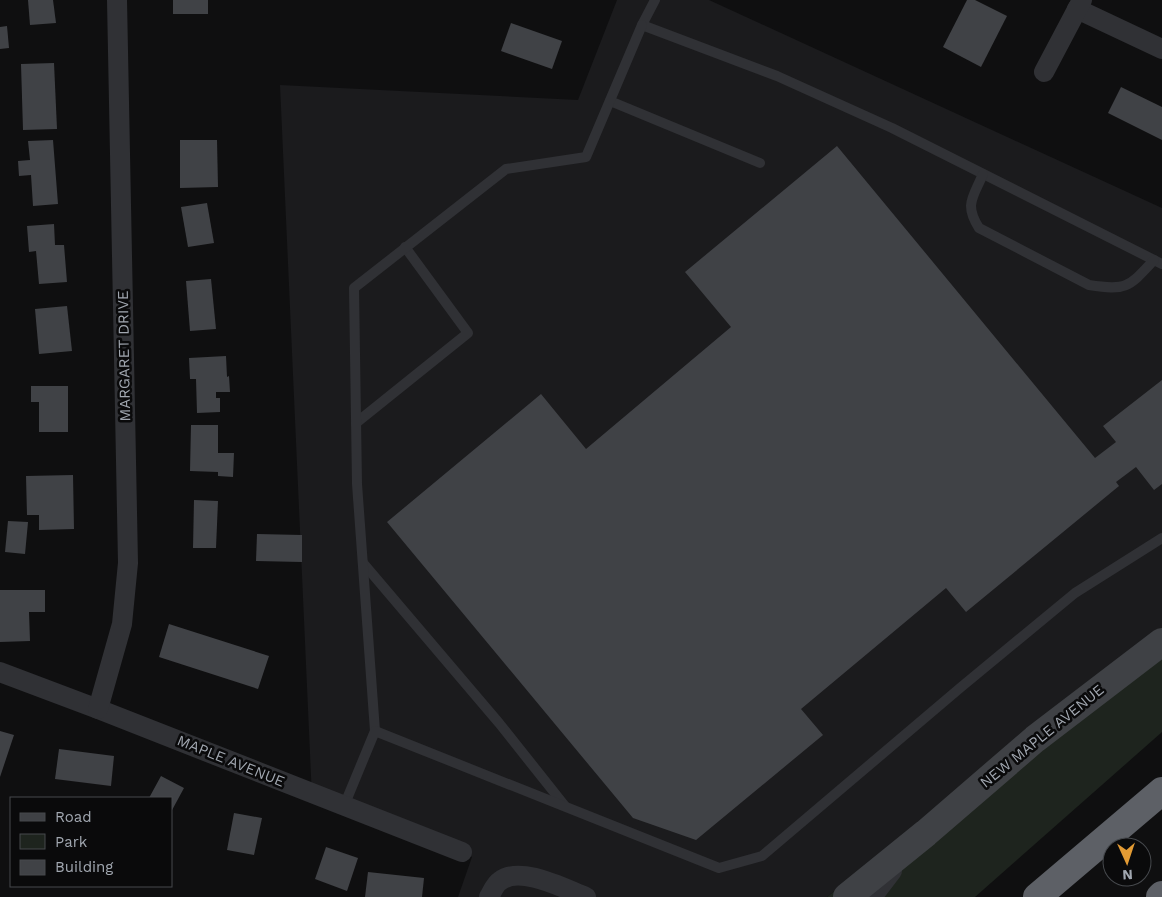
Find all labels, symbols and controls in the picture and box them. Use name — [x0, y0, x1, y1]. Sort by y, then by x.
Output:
street label: MARGARET DRIVE — [114, 290, 134, 422]
street label: NEW MAPLE AVENUE — [976, 680, 1108, 792]
street label: MAPLE AVENUE — [175, 731, 287, 791]
legend — [10, 797, 172, 887]
text: Road — [55, 808, 92, 826]
text: Park — [55, 833, 88, 851]
north arrow — [1102, 837, 1152, 887]
text: Building — [55, 858, 113, 876]
text: N — [1122, 867, 1133, 883]

